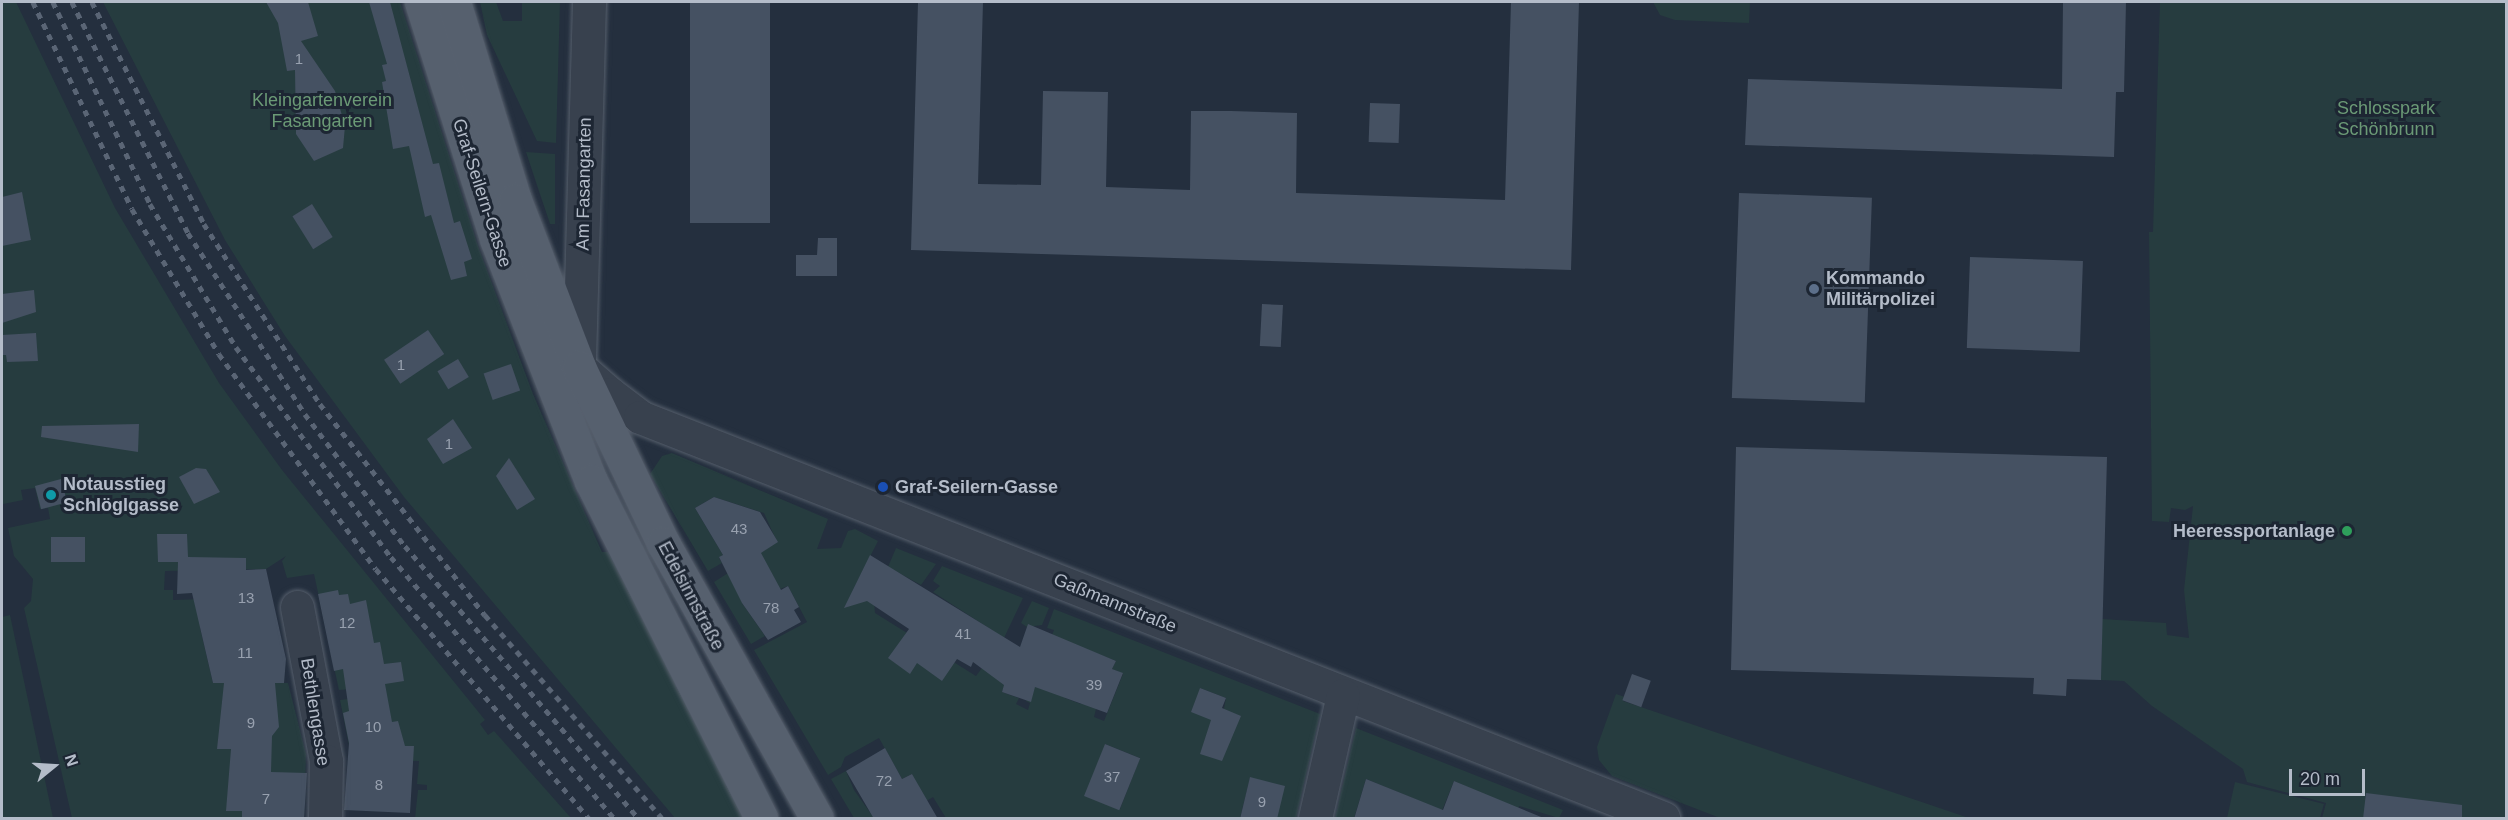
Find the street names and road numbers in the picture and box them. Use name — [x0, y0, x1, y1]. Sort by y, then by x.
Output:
street label: Graf-Seilern-Gasse — [448, 116, 516, 270]
street label: Am Fasangarten — [572, 117, 596, 251]
street label: Edelsinnstraße — [653, 538, 729, 654]
street label: Gaßmannstraße — [1050, 568, 1180, 638]
street label: Bethlengasse — [296, 656, 334, 768]

